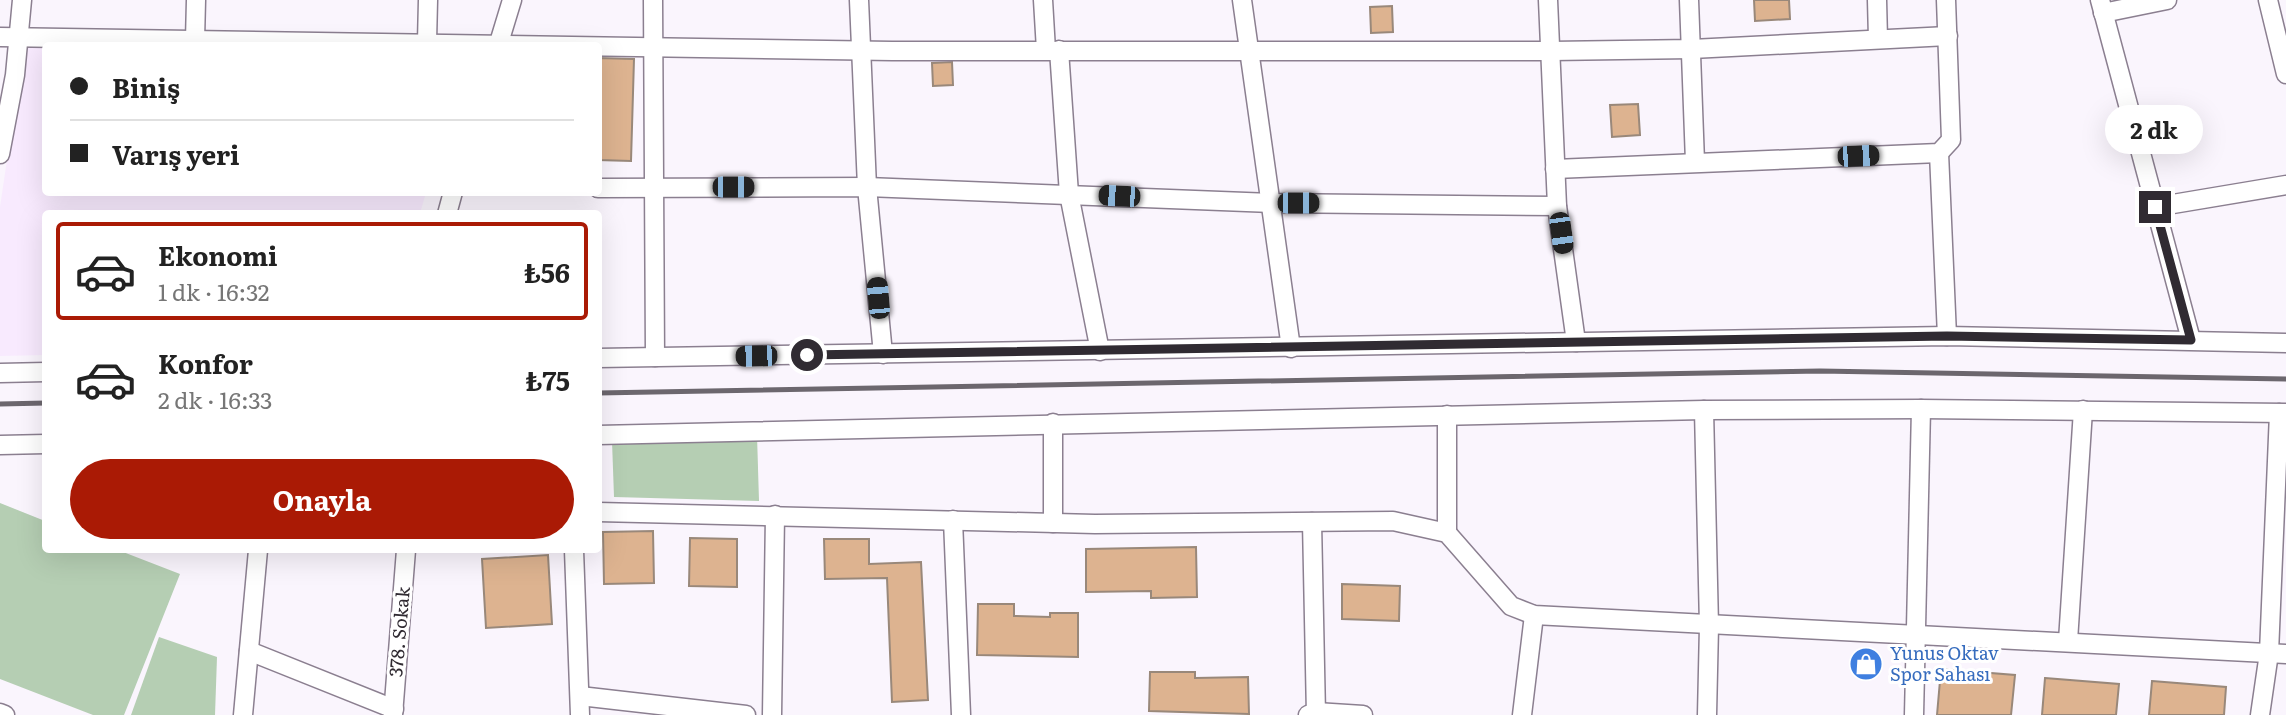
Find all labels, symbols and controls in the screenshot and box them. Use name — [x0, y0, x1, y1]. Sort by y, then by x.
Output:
text: Biniş — [112, 67, 180, 106]
callout: 2 dk — [2106, 106, 2204, 154]
text: 2 dk — [2130, 112, 2178, 146]
text: Varış yeri — [112, 134, 240, 173]
car — [1837, 145, 1880, 167]
car — [713, 177, 755, 198]
car — [1098, 184, 1141, 208]
route end — [2139, 191, 2171, 223]
car — [1278, 193, 1320, 214]
car — [1548, 211, 1575, 255]
text: Ekonomi — [158, 235, 278, 274]
icon: car — [74, 240, 137, 303]
text: ₺56 — [524, 252, 570, 291]
text: 1 dk · 16:32 — [158, 274, 269, 308]
car — [866, 276, 891, 320]
route start — [791, 339, 823, 371]
text: Konfor — [158, 343, 253, 382]
car — [735, 345, 778, 367]
icon: car — [74, 348, 137, 411]
text: ₺75 — [525, 360, 570, 399]
text: 2 dk · 16:33 — [158, 382, 273, 416]
button: Onayla — [70, 459, 574, 539]
street label: 378. Sokak — [381, 585, 416, 678]
place label: Yunus Oktav Spor Sahası — [1890, 639, 1999, 687]
shop icon: Yunus Oktav Spor Sahası — [1847, 645, 1885, 683]

